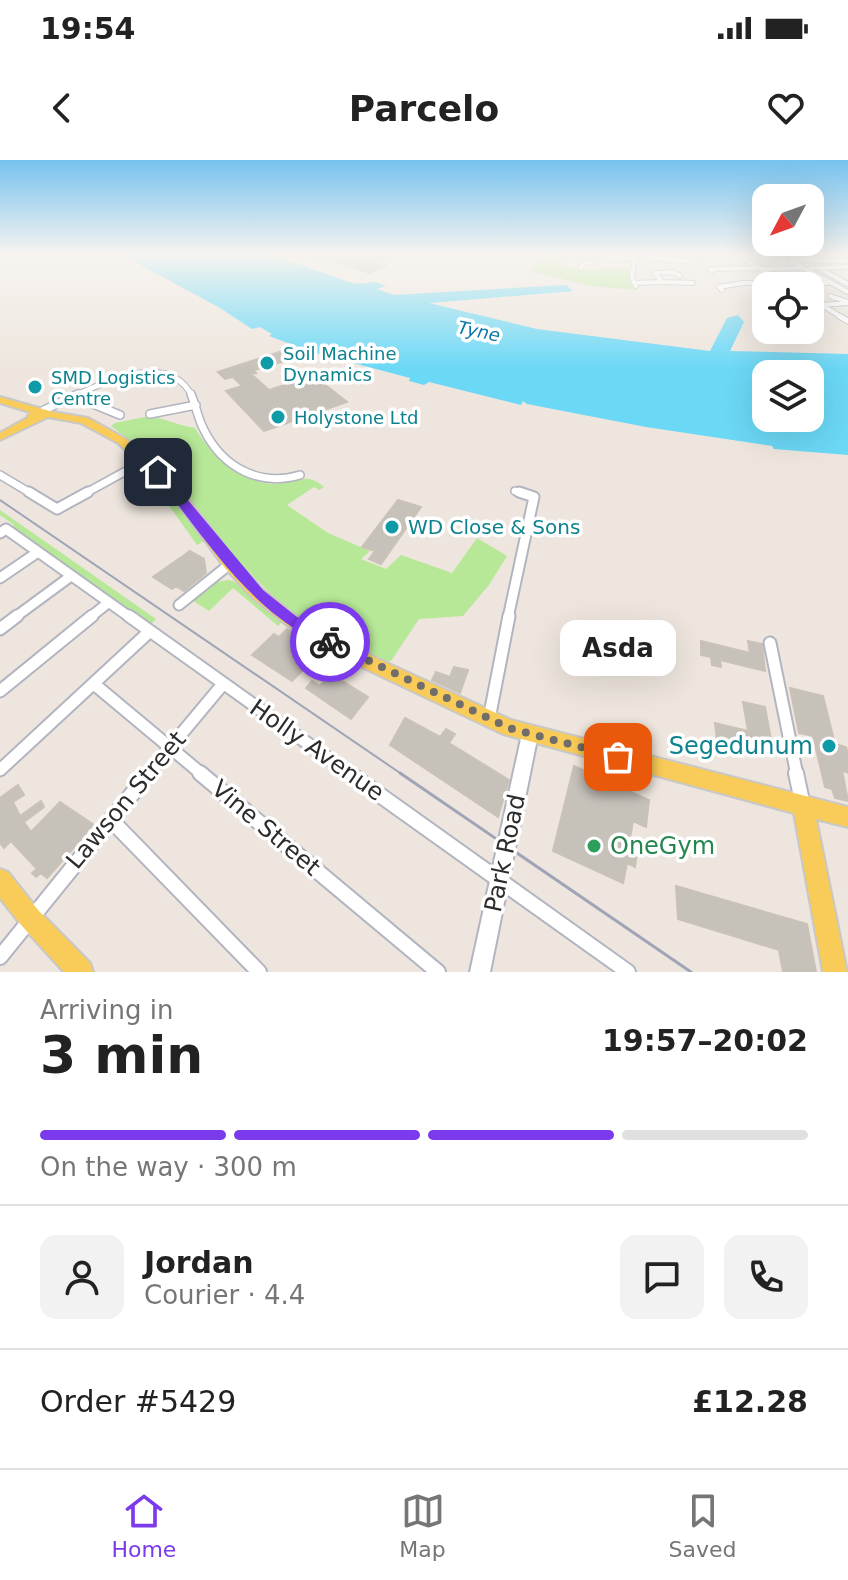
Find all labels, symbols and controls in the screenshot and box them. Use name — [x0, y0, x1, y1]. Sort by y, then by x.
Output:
text: 19:54 — [40, 11, 136, 46]
icon: back — [40, 86, 84, 130]
icon: heart — [764, 86, 808, 130]
text: Parcelo — [349, 88, 499, 129]
north arrow — [752, 184, 824, 256]
map controls — [752, 184, 824, 432]
button: locate — [752, 272, 824, 344]
water label: Tyne — [456, 316, 502, 346]
place label: Soil Machine Dynamics — [283, 343, 397, 385]
marker: Soil Machine Dynamics — [258, 354, 276, 372]
button: layers — [752, 360, 824, 432]
place label: SMD Logistics Centre — [51, 367, 175, 409]
marker: SMD Logistics Centre — [26, 378, 44, 396]
place label: Holystone Ltd — [294, 407, 418, 428]
marker: Holystone Ltd — [269, 408, 287, 426]
pin — [124, 438, 192, 506]
icon: home — [136, 450, 180, 494]
place label: WD Close & Sons — [408, 515, 580, 539]
marker: WD Close & Sons — [383, 518, 401, 536]
courier — [290, 602, 370, 682]
icon: bike — [308, 620, 352, 664]
callout: Asda — [560, 621, 676, 677]
text: Asda — [582, 633, 654, 663]
street label: Holly Avenue — [245, 693, 389, 807]
pin — [584, 723, 652, 791]
street label: Lawson Street — [60, 726, 192, 874]
place label: Segedunum — [669, 732, 813, 760]
icon: bag — [596, 735, 640, 779]
marker: Segedunum — [820, 737, 838, 755]
street label: Vine Street — [206, 774, 326, 882]
street label: Park Road — [479, 792, 531, 914]
place label: OneGym — [610, 832, 715, 860]
marker: OneGym — [585, 837, 603, 855]
text: Arriving in — [40, 995, 174, 1025]
text: 19:57–20:02 — [602, 1023, 808, 1058]
text: 3 min — [40, 1025, 203, 1085]
text: On the way · 300 m — [40, 1152, 297, 1182]
button: person — [40, 1235, 124, 1319]
button: chat — [620, 1235, 704, 1319]
button: phone — [724, 1235, 808, 1319]
text: Jordan — [144, 1245, 254, 1280]
text: Courier · 4.4 — [144, 1280, 305, 1310]
text: Order #5429 — [40, 1384, 236, 1419]
text: £12.28 — [692, 1384, 808, 1419]
tab: Home — [111, 1489, 176, 1562]
tab: Map — [399, 1489, 446, 1562]
tab: Saved — [669, 1489, 737, 1562]

